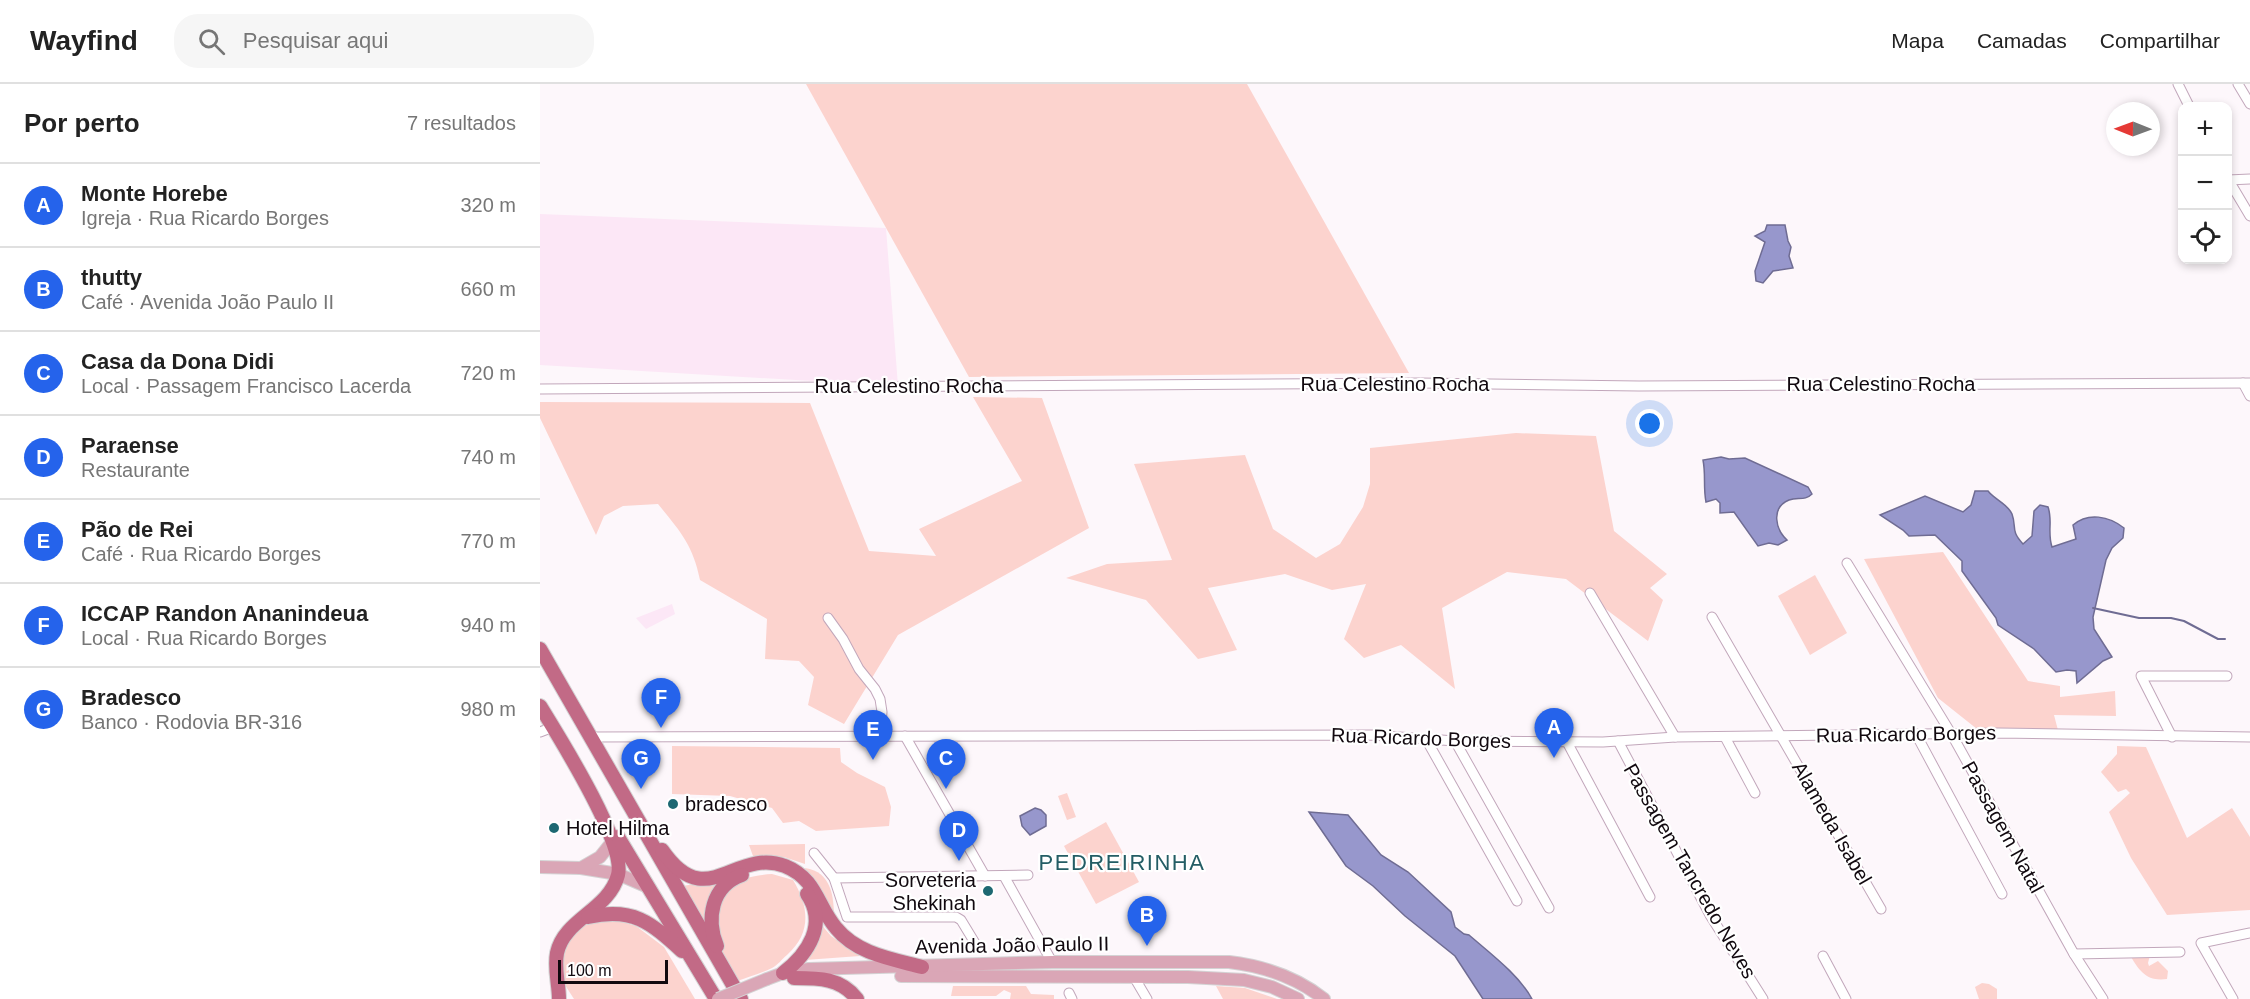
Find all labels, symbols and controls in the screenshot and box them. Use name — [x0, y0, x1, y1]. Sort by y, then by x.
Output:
search box — [174, 14, 594, 68]
text: Wayfind — [30, 25, 138, 56]
icon: search — [195, 25, 228, 58]
text: Pesquisar aqui — [243, 28, 388, 53]
text: Mapa — [1891, 29, 1944, 52]
text: Camadas — [1977, 29, 2067, 52]
text: Compartilhar — [2100, 29, 2220, 52]
north arrow — [2106, 102, 2160, 156]
map controls — [2178, 102, 2232, 264]
button: + — [2178, 102, 2232, 156]
text: Por perto — [24, 108, 140, 138]
text: 7 resultados — [407, 112, 516, 134]
button: − — [2178, 156, 2232, 210]
text: Monte Horebe — [81, 181, 228, 206]
text: A — [36, 194, 51, 216]
text: 320 m — [460, 194, 516, 216]
text: Igreja · Rua Ricardo Borges — [81, 207, 329, 229]
button: locate — [2178, 210, 2232, 264]
text: thutty — [81, 265, 142, 290]
text: B — [36, 278, 51, 300]
text: 660 m — [460, 278, 516, 300]
text: Café · Avenida João Paulo II — [81, 291, 334, 313]
text: Casa da Dona Didi — [81, 349, 274, 374]
text: C — [36, 362, 51, 384]
text: 720 m — [460, 362, 516, 384]
street label: Rua Celestino Rocha — [1301, 373, 1490, 395]
street label: Rua Celestino Rocha — [1787, 373, 1976, 395]
text: Local · Passagem Francisco Lacerda — [81, 375, 411, 397]
street label: Rua Celestino Rocha — [815, 375, 1004, 397]
your location — [1635, 409, 1664, 438]
text: Paraense — [81, 433, 179, 458]
text: D — [36, 446, 51, 468]
text: 740 m — [460, 446, 516, 468]
text: Restaurante — [81, 459, 190, 481]
text: Pão de Rei — [81, 517, 193, 542]
text: E — [37, 530, 50, 552]
text: 770 m — [460, 530, 516, 552]
text: Café · Rua Ricardo Borges — [81, 543, 321, 565]
text: ICCAP Randon Ananindeua — [81, 601, 368, 626]
text: F — [37, 614, 50, 636]
text: 940 m — [460, 614, 516, 636]
text: Local · Rua Ricardo Borges — [81, 627, 327, 649]
pin: F — [642, 678, 680, 728]
text: Bradesco — [81, 685, 181, 710]
text: G — [36, 698, 51, 720]
text: 980 m — [460, 698, 516, 720]
pin: A — [1534, 708, 1574, 758]
pin: E — [854, 710, 892, 760]
text: Banco · Rodovia BR-316 — [81, 711, 302, 733]
street label: Rua Ricardo Borges — [1816, 721, 1996, 747]
street label: Rua Ricardo Borges — [1331, 724, 1511, 752]
pin: G — [622, 740, 660, 789]
pin: C — [926, 740, 966, 789]
street label: Passagem Natal — [1958, 757, 2048, 897]
street label: Alameda Isabel — [1788, 758, 1876, 888]
street label: Passagem Tancredo Neves — [1619, 760, 1761, 982]
place label: bradesco — [685, 793, 767, 815]
marker: bradesco — [666, 797, 680, 811]
pin: D — [940, 812, 978, 861]
place label: Hotel Hilma — [566, 817, 670, 839]
marker: Hotel Hilma — [547, 821, 561, 835]
district label: PEDREIRINHA — [1039, 850, 1205, 875]
place label: Sorveteria Shekinah — [885, 869, 977, 914]
marker: Sorveteria Shekinah — [981, 884, 995, 898]
pin: B — [1128, 896, 1166, 946]
street label: Avenida João Paulo II — [915, 932, 1109, 958]
scale bar — [558, 957, 668, 984]
text: 100 m — [567, 962, 611, 979]

